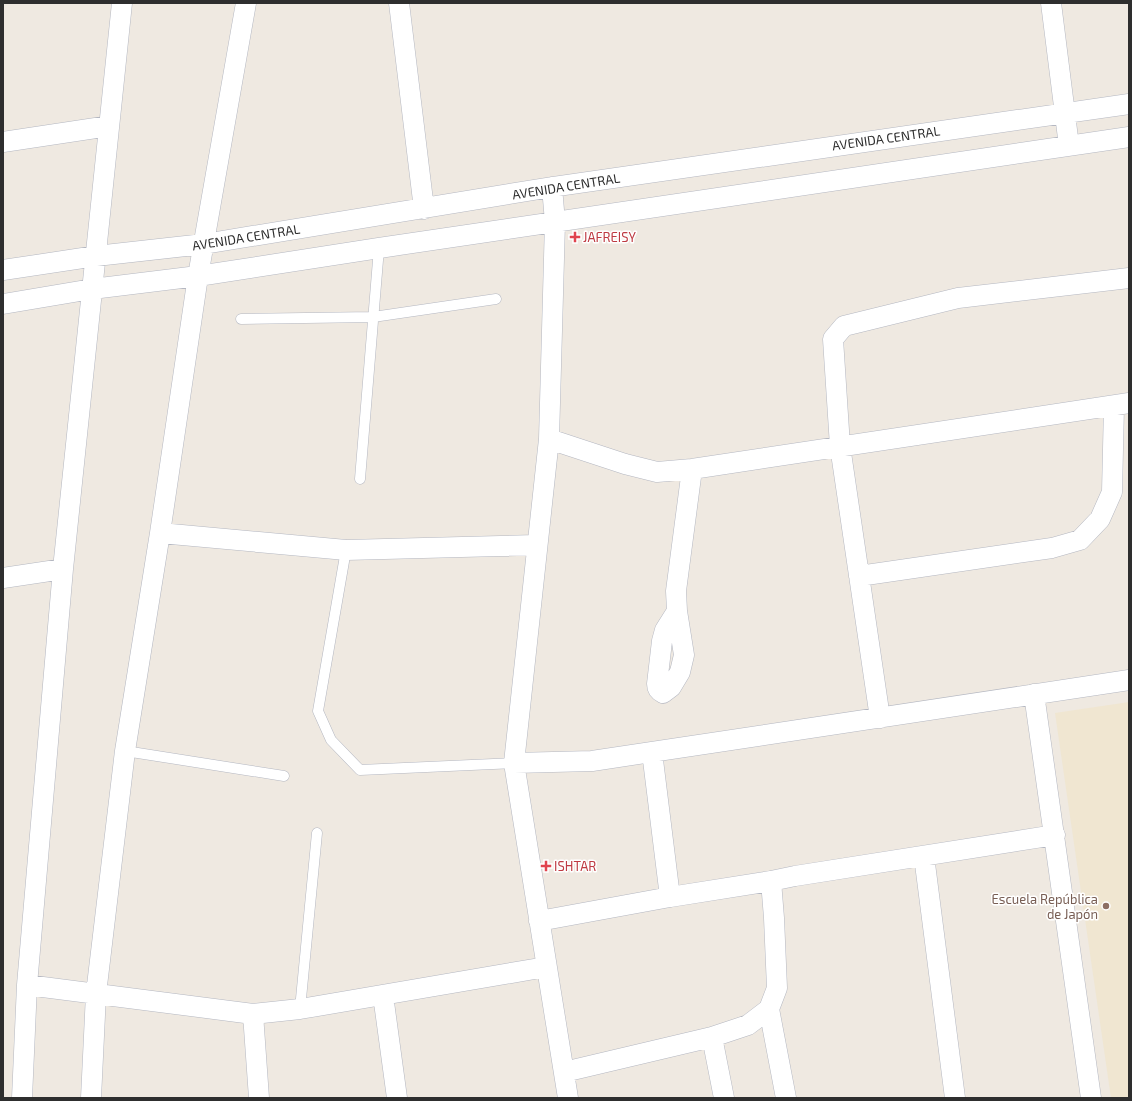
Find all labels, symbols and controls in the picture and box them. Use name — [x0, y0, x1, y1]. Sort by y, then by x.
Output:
street label: AVENIDA CENTRAL — [831, 122, 941, 153]
street label: AVENIDA CENTRAL — [511, 170, 621, 202]
street label: AVENIDA CENTRAL — [191, 221, 301, 253]
place label: JAFREISY — [583, 229, 636, 245]
marker: JAFREISY — [570, 232, 580, 242]
place label: ISHTAR — [554, 858, 596, 874]
marker: ISHTAR — [541, 861, 551, 871]
place label: Escuela República de Japón — [992, 891, 1098, 922]
marker: Escuela República de Japón — [1101, 901, 1111, 911]

